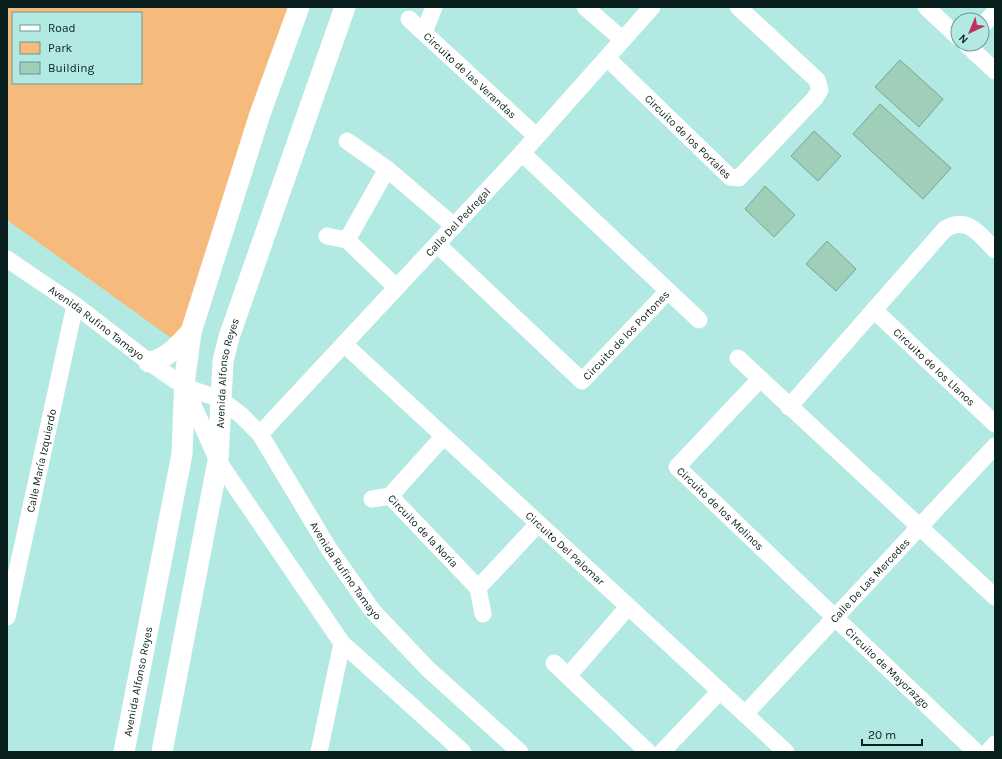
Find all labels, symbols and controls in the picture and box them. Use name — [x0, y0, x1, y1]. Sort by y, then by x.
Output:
legend — [12, 12, 142, 84]
north arrow — [950, 12, 990, 52]
text: Road — [48, 21, 76, 35]
street label: Circuito de las Verandas — [421, 30, 519, 122]
text: N — [956, 31, 971, 46]
text: Park — [48, 41, 73, 55]
text: Building — [48, 61, 95, 75]
street label: Circuito de los Portales — [642, 92, 734, 182]
street label: Calle Del Pedregal — [423, 185, 493, 259]
street label: Avenida Rufino Tamayo — [46, 283, 147, 363]
street label: Circuito de los Portones — [580, 288, 672, 383]
street label: Avenida Alfonso Reyes — [214, 316, 242, 429]
street label: Circuito de los Llanos — [890, 326, 978, 409]
street label: Calle María Izquierdo — [24, 408, 59, 514]
street label: Circuito de los Molinos — [674, 464, 766, 553]
street label: Circuito de la Noria — [385, 492, 461, 570]
street label: Circuito Del Palomar — [523, 509, 607, 588]
street label: Avenida Rufino Tamayo — [307, 519, 384, 623]
street label: Calle De Las Mercedes — [828, 535, 913, 625]
street label: Avenida Alfonso Reyes — [121, 625, 155, 737]
street label: Circuito de Mayorazgo — [843, 625, 932, 711]
scale bar — [862, 721, 922, 747]
text: 20 m — [868, 728, 896, 742]

